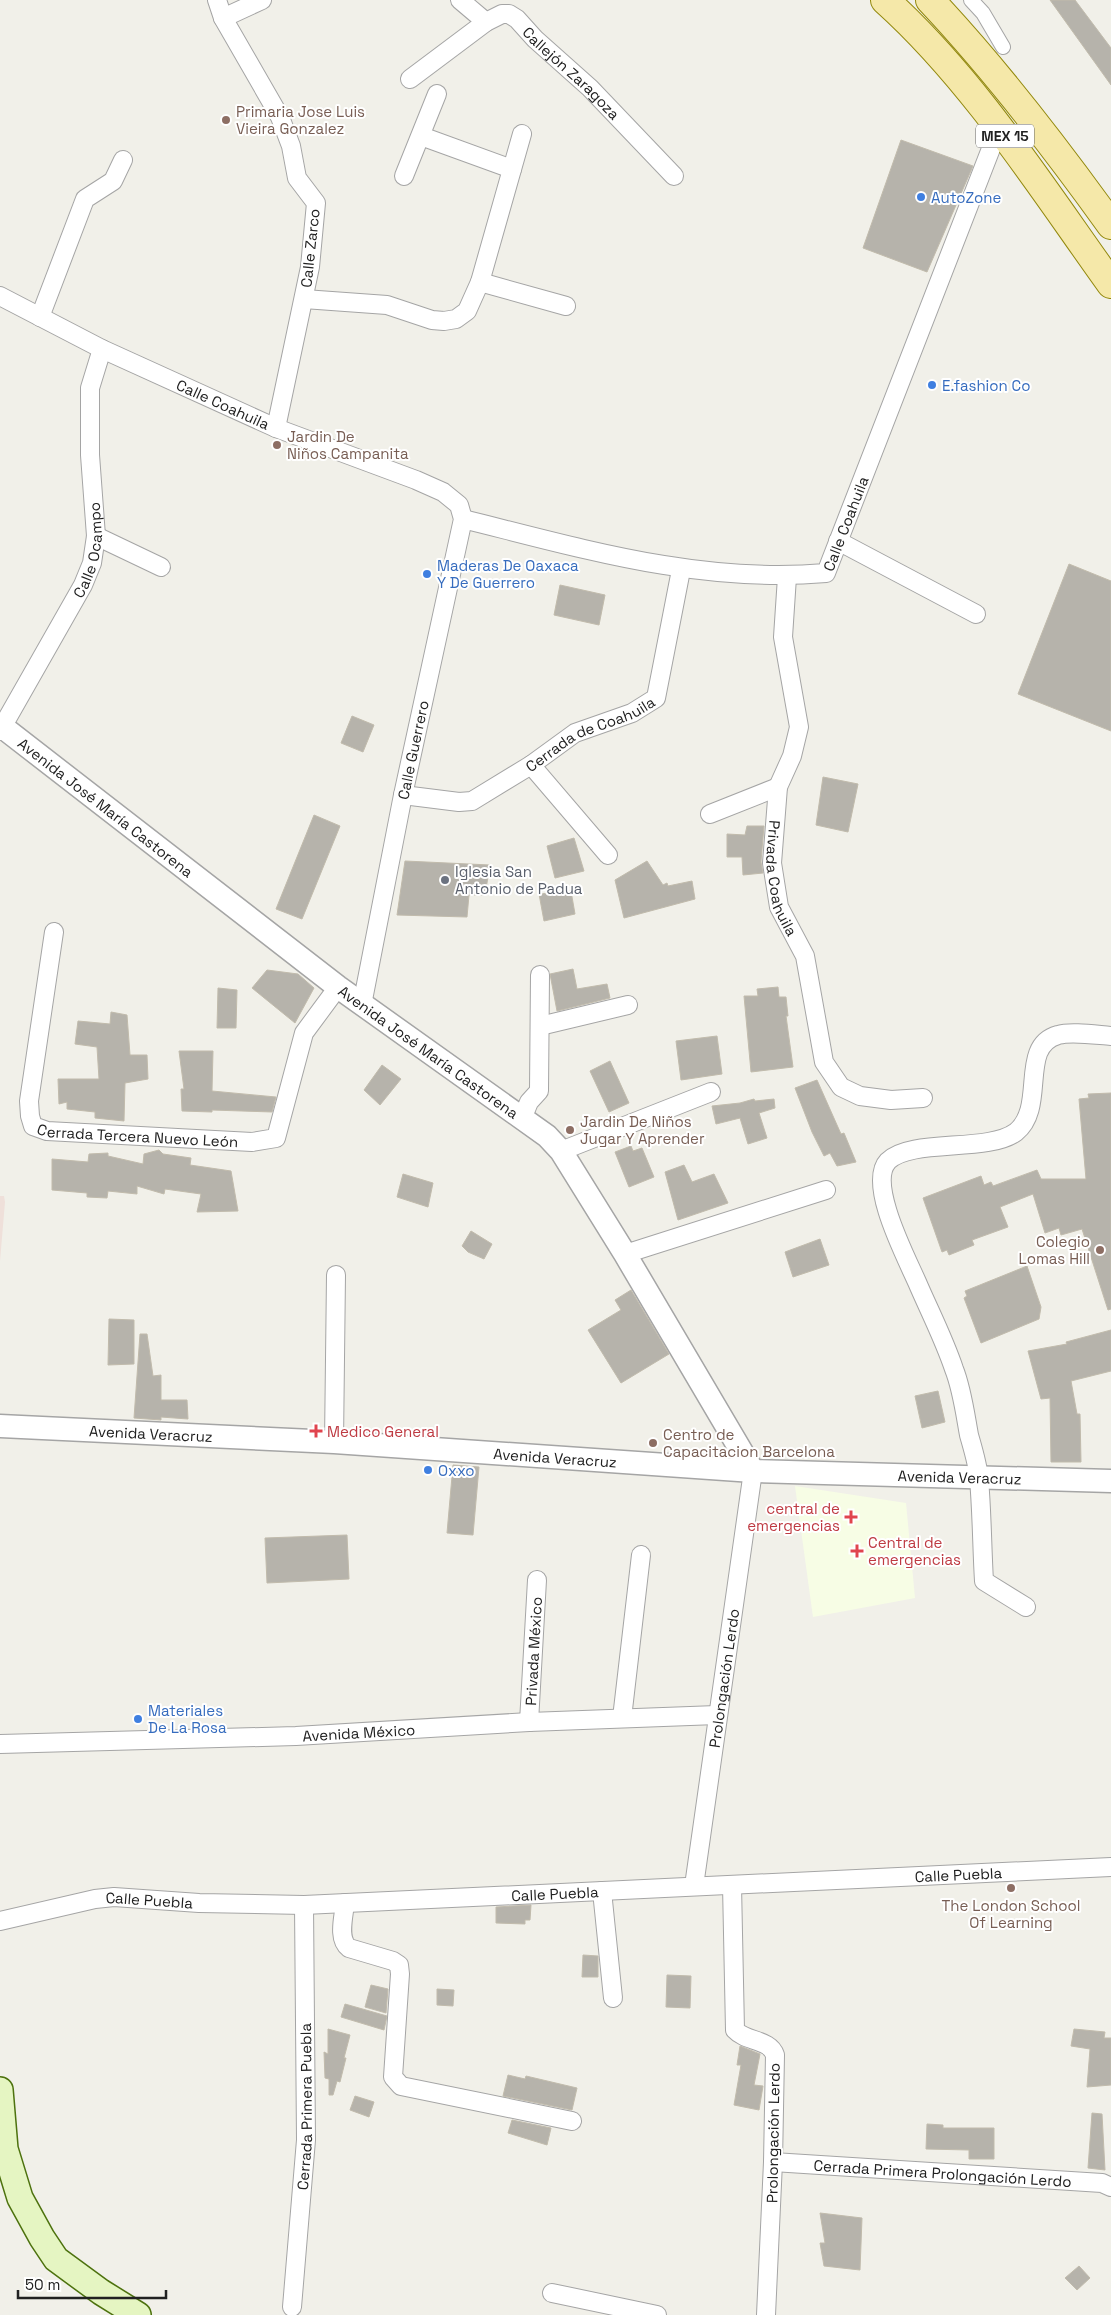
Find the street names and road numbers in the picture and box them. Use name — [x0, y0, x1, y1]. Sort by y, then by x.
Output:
street label: Callejón Zaragoza — [519, 23, 624, 123]
road number: MEX 15 — [976, 124, 1034, 148]
street label: Calle Zarco — [296, 208, 324, 288]
street label: Calle Coahuila — [174, 375, 273, 434]
street label: Calle Coahuila — [818, 473, 872, 574]
street label: Calle Ocampo — [68, 501, 106, 601]
street label: Cerrada de Coahuila — [522, 692, 658, 776]
street label: Calle Guerrero — [393, 699, 433, 801]
street label: Avenida José María Castorena — [14, 733, 198, 881]
street label: Privada Coahuila — [762, 819, 802, 939]
street label: Avenida José María Castorena — [335, 981, 523, 1123]
street label: Cerrada Tercera Nuevo León — [35, 1119, 239, 1151]
street label: Avenida Veracruz — [89, 1421, 213, 1446]
street label: Avenida Veracruz — [493, 1444, 618, 1471]
street label: Avenida Veracruz — [897, 1466, 1022, 1488]
street label: Privada México — [520, 1596, 546, 1706]
street label: Prolongación Lerdo — [704, 1607, 743, 1749]
street label: Avenida México — [302, 1719, 416, 1745]
street label: Calle Puebla — [914, 1863, 1003, 1886]
street label: Calle Puebla — [511, 1882, 599, 1905]
street label: Calle Puebla — [105, 1887, 194, 1912]
street label: Cerrada Primera Puebla — [292, 2022, 316, 2191]
street label: Prolongación Lerdo — [762, 2063, 784, 2203]
street label: Cerrada Primera Prolongación Lerdo — [813, 2155, 1072, 2191]

